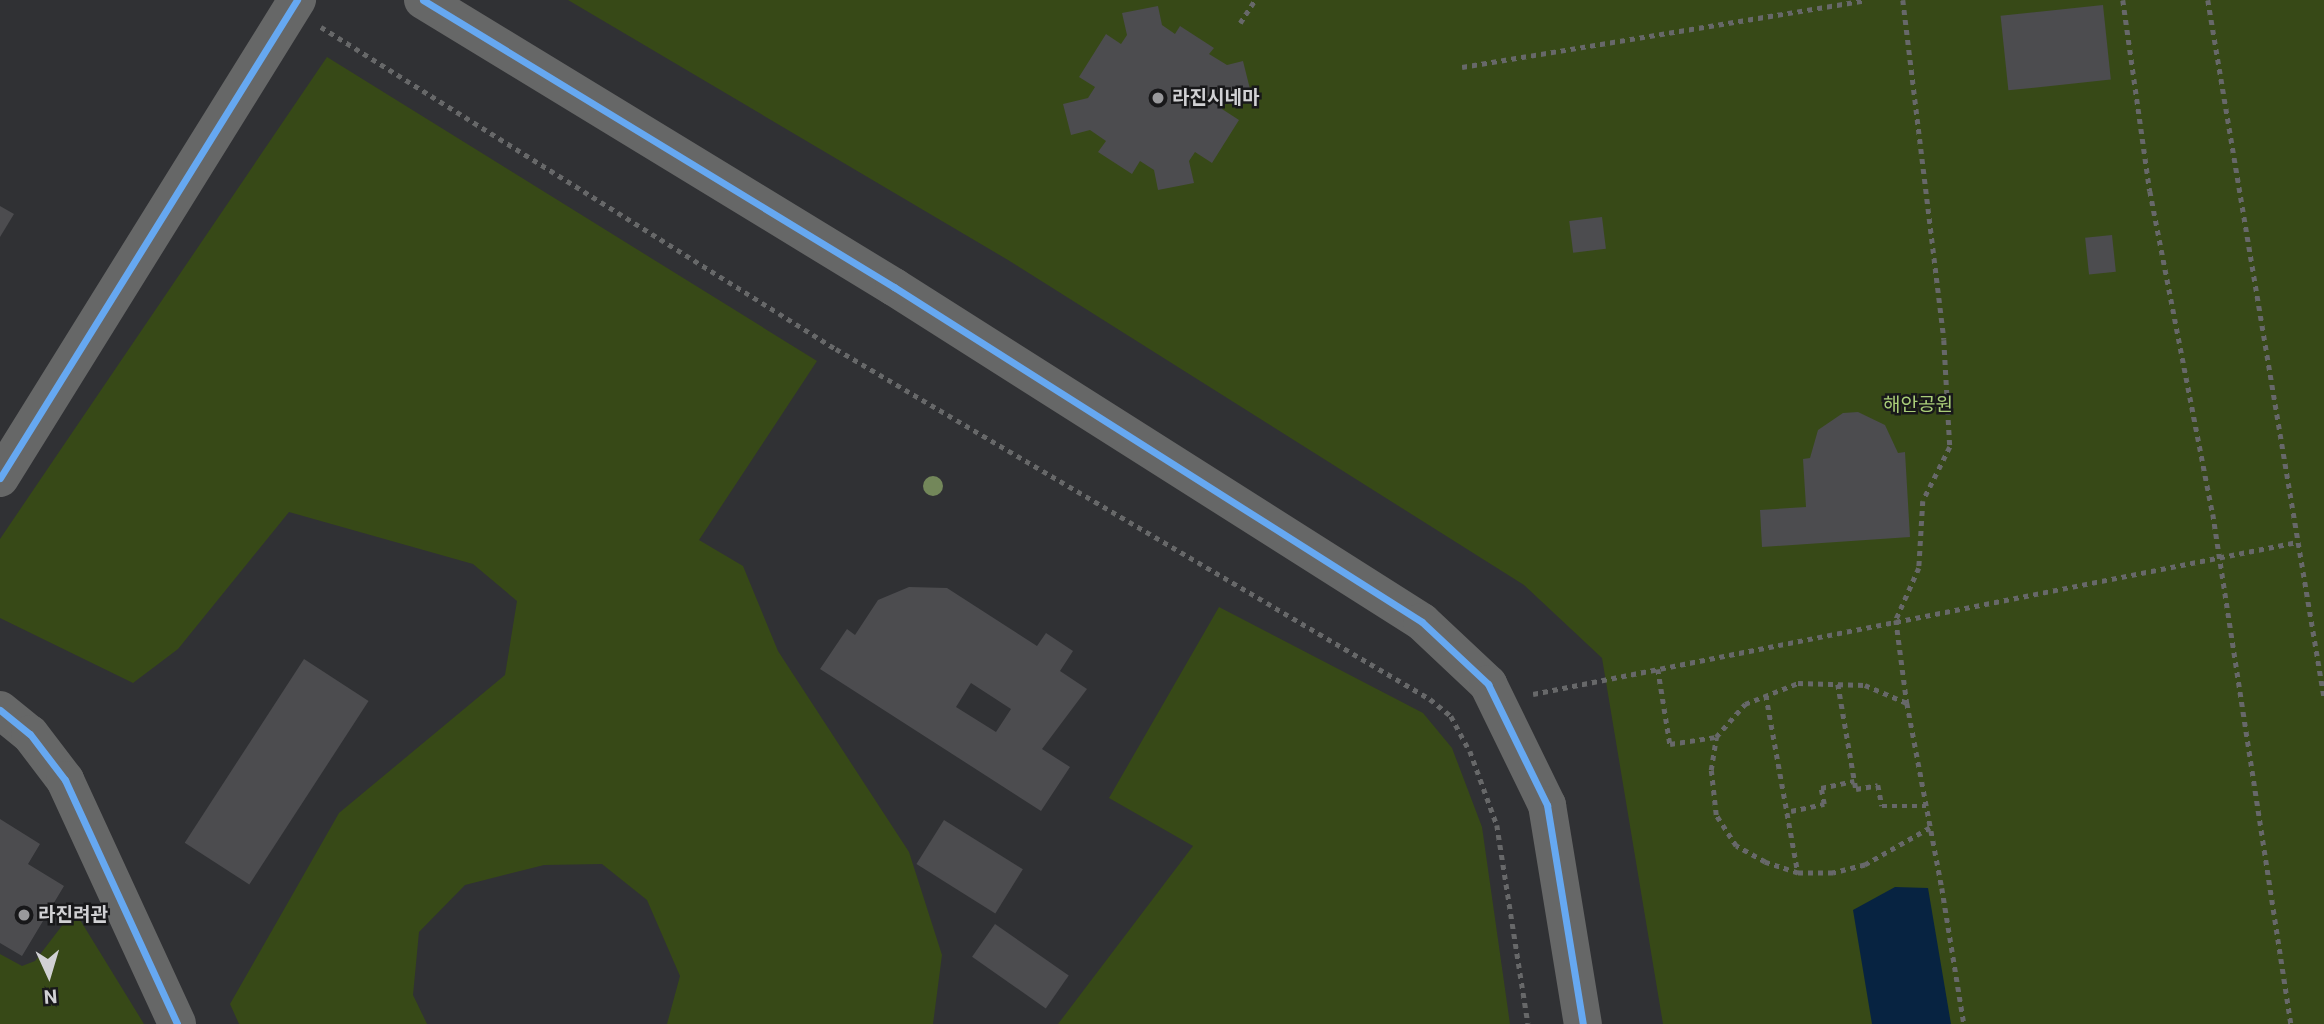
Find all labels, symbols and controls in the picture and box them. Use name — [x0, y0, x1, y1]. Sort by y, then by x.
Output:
place label: 라진시네마 — [1172, 87, 1259, 109]
marker: 라진시네마 — [1150, 90, 1166, 106]
park label: 해안공원 — [1883, 394, 1953, 416]
place label: 라진려관 — [38, 904, 108, 926]
marker: 라진려관 — [16, 907, 32, 923]
north arrow — [14, 940, 84, 1010]
text: N — [43, 985, 58, 1008]

